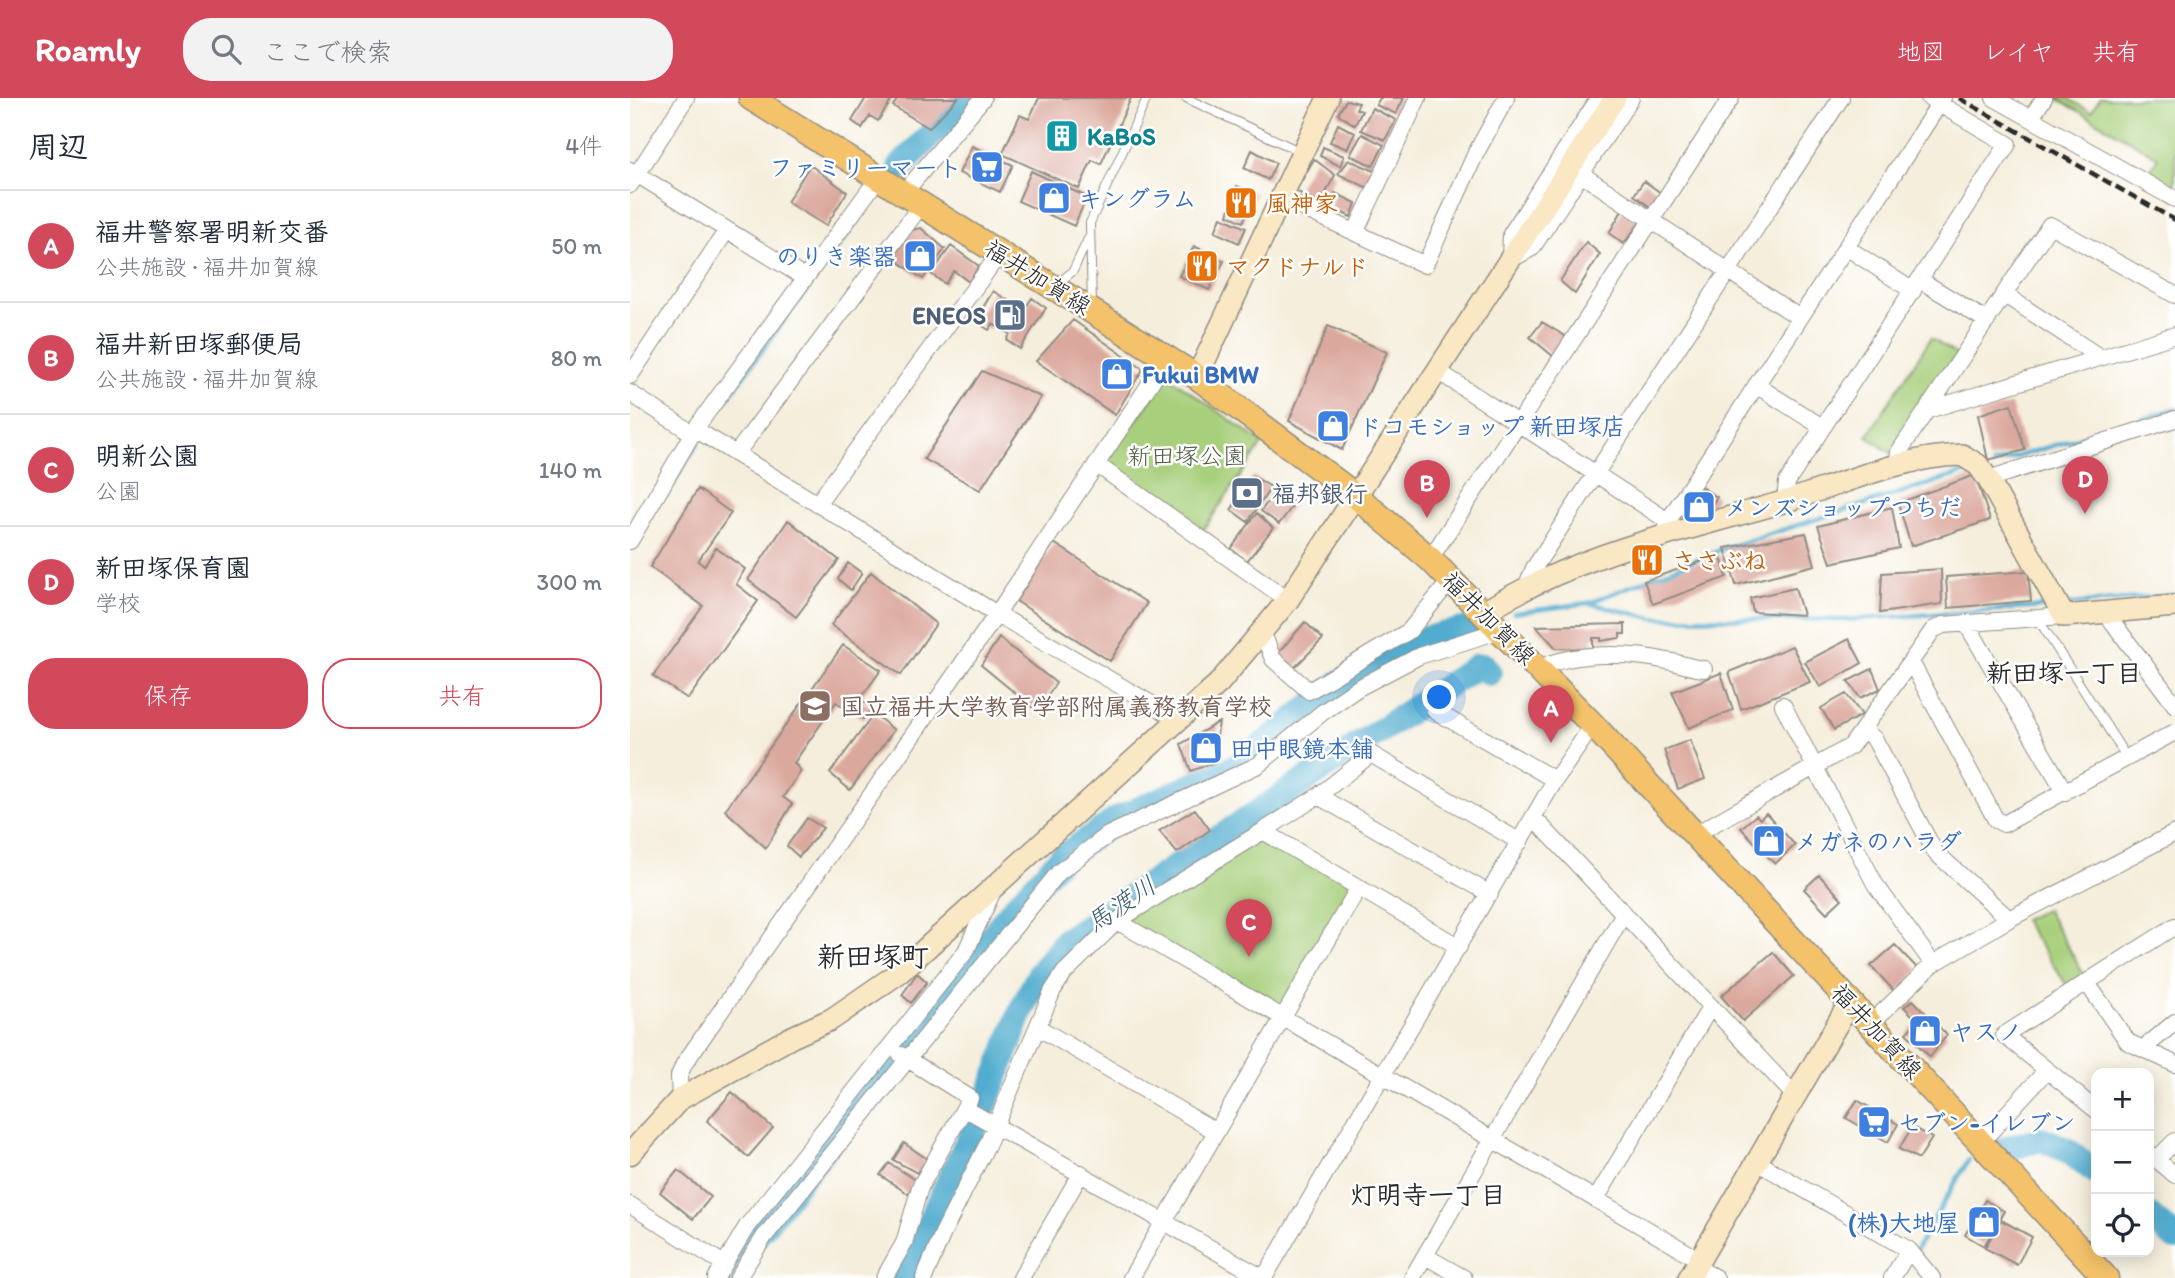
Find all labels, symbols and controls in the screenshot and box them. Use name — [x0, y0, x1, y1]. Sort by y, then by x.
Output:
search box — [183, 18, 673, 81]
text: Roamly — [35, 30, 141, 69]
icon: search — [207, 30, 245, 68]
text: ここで検索 — [263, 36, 393, 68]
text: 地図 — [1897, 37, 1945, 66]
text: レイヤ — [1983, 37, 2054, 66]
text: 共有 — [2092, 37, 2140, 66]
building icon: KaBoS — [1043, 117, 1081, 155]
place label: KaBoS — [1087, 122, 1156, 151]
text: 周辺 — [28, 128, 88, 165]
text: 4件 — [565, 132, 602, 160]
supermarket icon: ファミリーマート — [968, 148, 1006, 186]
place label: ファミリーマート — [769, 153, 962, 182]
shop icon: キングラム — [1035, 179, 1073, 217]
place label: キングラム — [1078, 184, 1197, 213]
restaurant icon: 風神家 — [1222, 184, 1260, 222]
place label: 風神家 — [1266, 189, 1338, 218]
text: 福井警察署明新交番 — [95, 216, 329, 248]
text: A — [44, 232, 58, 260]
text: 50 m — [551, 232, 602, 260]
street label: 福井加賀線 — [979, 233, 1097, 321]
shop icon: のりき楽器 — [901, 237, 939, 275]
place label: のりき楽器 — [776, 242, 896, 271]
restaurant icon: マクドナルド — [1183, 247, 1221, 285]
place label: マクドナルド — [1226, 252, 1369, 281]
text: 公共施設 · 福井加賀線 — [95, 253, 318, 281]
fuel station icon: ENEOS — [991, 296, 1029, 334]
place label: ENEOS — [912, 301, 986, 330]
text: 福井新田塚郵便局 — [95, 328, 303, 360]
text: B — [44, 344, 58, 372]
text: 80 m — [551, 344, 602, 372]
shop icon: Fukui BMW — [1098, 355, 1136, 393]
place label: Fukui BMW — [1142, 360, 1259, 389]
text: 公共施設 · 福井加賀線 — [95, 365, 318, 393]
shop icon: ドコモショップ 新田塚店 — [1314, 407, 1352, 445]
place label: ドコモショップ 新田塚店 — [1358, 412, 1625, 441]
text: 明新公園 — [95, 440, 199, 472]
park label: 新田塚公園 — [1127, 441, 1247, 470]
text: C — [44, 456, 58, 484]
text: 140 m — [539, 456, 602, 484]
pin: D — [2062, 456, 2108, 514]
pin: B — [1404, 460, 1450, 518]
bank icon: 福邦銀行 — [1228, 474, 1266, 512]
text: 公園 — [95, 477, 141, 505]
place label: 福邦銀行 — [1272, 479, 1368, 508]
shop icon: メンズショップつちだ — [1680, 488, 1718, 526]
place label: メンズショップつちだ — [1724, 493, 1962, 522]
restaurant icon: ささぶね — [1628, 541, 1666, 579]
place label: ささぶね — [1672, 546, 1767, 575]
text: 新田塚保育園 — [95, 552, 251, 584]
street label: 福井加賀線 — [1436, 565, 1542, 671]
text: D — [43, 568, 59, 596]
text: 300 m — [537, 568, 602, 596]
text: 学校 — [95, 589, 141, 617]
district label: 新田塚一丁目 — [1986, 657, 2142, 689]
button: 保存 — [28, 658, 308, 729]
button: 共有 — [322, 658, 602, 729]
your location — [1422, 680, 1456, 714]
pin: A — [1528, 685, 1574, 743]
school or university icon: 国立福井大学教育学部附属義務教育学校 — [796, 687, 834, 725]
place label: 国立福井大学教育学部附属義務教育学校 — [840, 692, 1272, 721]
shop icon: 田中眼鏡本舗 — [1187, 729, 1225, 767]
place label: 田中眼鏡本舗 — [1230, 734, 1374, 763]
shop icon: メガネのハラダ — [1750, 822, 1788, 860]
place label: メガネのハラダ — [1794, 827, 1962, 856]
water label: 馬渡川 — [1080, 869, 1162, 939]
pin: C — [1226, 899, 1272, 957]
district label: 新田塚町 — [817, 939, 929, 973]
street label: 福井加賀線 — [1825, 977, 1929, 1085]
shop icon: ヤスノ — [1906, 1012, 1944, 1050]
place label: ヤスノ — [1950, 1017, 2022, 1046]
map controls — [2091, 1068, 2154, 1257]
button: + — [2091, 1068, 2154, 1131]
supermarket icon: セブン-イレブン — [1855, 1103, 1893, 1141]
place label: セブン-イレブン — [1898, 1108, 2076, 1137]
button: − — [2091, 1131, 2154, 1194]
district label: 灯明寺一丁目 — [1350, 1179, 1506, 1211]
button: locate — [2091, 1194, 2154, 1257]
shop icon: (株)大地屋 — [1965, 1203, 2003, 1241]
place label: (株)大地屋 — [1848, 1208, 1960, 1238]

